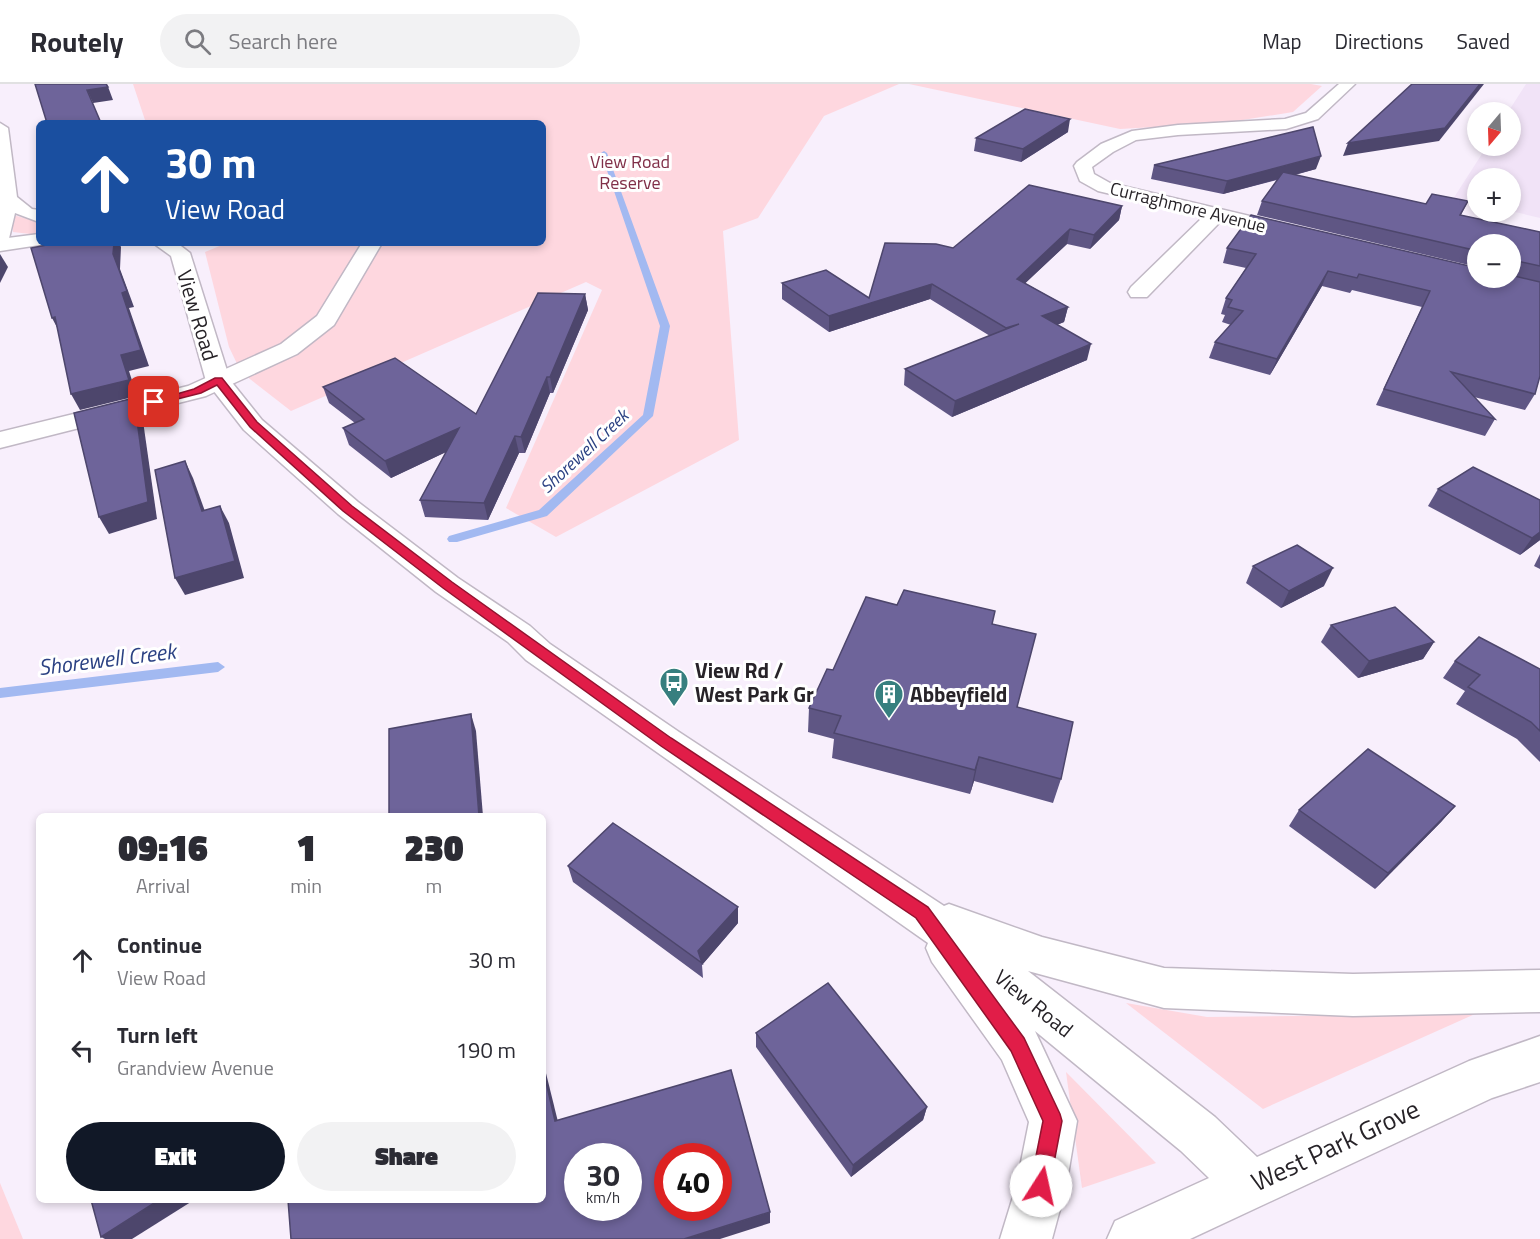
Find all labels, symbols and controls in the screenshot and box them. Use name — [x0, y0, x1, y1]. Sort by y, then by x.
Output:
search box — [160, 14, 580, 68]
text: Routely — [30, 20, 124, 63]
text: Search here — [229, 24, 338, 58]
icon: search — [181, 25, 214, 58]
text: Map — [1262, 25, 1302, 57]
text: Directions — [1335, 25, 1424, 57]
text: Saved — [1457, 25, 1510, 57]
north arrow — [1467, 102, 1521, 156]
map controls — [1467, 102, 1521, 288]
text: 30 m — [165, 130, 257, 194]
icon: ahead — [66, 144, 144, 222]
park label: View Road Reserve — [590, 148, 670, 196]
button: + — [1467, 168, 1521, 222]
street label: Curraghmore Avenue — [1107, 175, 1269, 239]
text: View Road — [165, 188, 285, 229]
button: − — [1467, 234, 1521, 288]
street label: View Road — [169, 266, 227, 364]
pin — [128, 376, 179, 427]
icon: arrive — [137, 385, 170, 418]
water label: Shorewell Creek — [534, 401, 636, 499]
water label: Shorewell Creek — [37, 633, 180, 684]
place label: View Rd / West Park Gr — [695, 654, 814, 710]
bus stop icon: View Rd / West Park Gr — [658, 666, 690, 708]
building icon: Abbeyfield — [873, 678, 905, 720]
place label: Abbeyfield — [910, 678, 1007, 710]
text: 09:16 — [118, 820, 208, 875]
text: 1 — [296, 820, 316, 875]
text: 230 — [404, 820, 464, 875]
text: Arrival — [136, 870, 190, 901]
text: min — [290, 870, 322, 901]
text: m — [426, 870, 442, 901]
text: Continue — [117, 928, 202, 962]
text: 30 m — [468, 943, 516, 977]
icon: ahead — [66, 944, 99, 977]
street label: View Road — [988, 961, 1080, 1045]
text: View Road — [117, 962, 206, 993]
text: Turn left — [117, 1018, 198, 1052]
text: 190 m — [456, 1033, 516, 1067]
icon: left — [66, 1034, 99, 1067]
text: Grandview Avenue — [117, 1052, 274, 1083]
street label: West Park Grove — [1244, 1089, 1426, 1201]
button: Exit — [66, 1122, 285, 1191]
button: Share — [297, 1122, 516, 1191]
speed limit sign: 40 — [654, 1143, 732, 1221]
text: 30 — [586, 1152, 620, 1198]
position arrow — [1009, 1154, 1073, 1218]
text: km/h — [586, 1186, 620, 1209]

